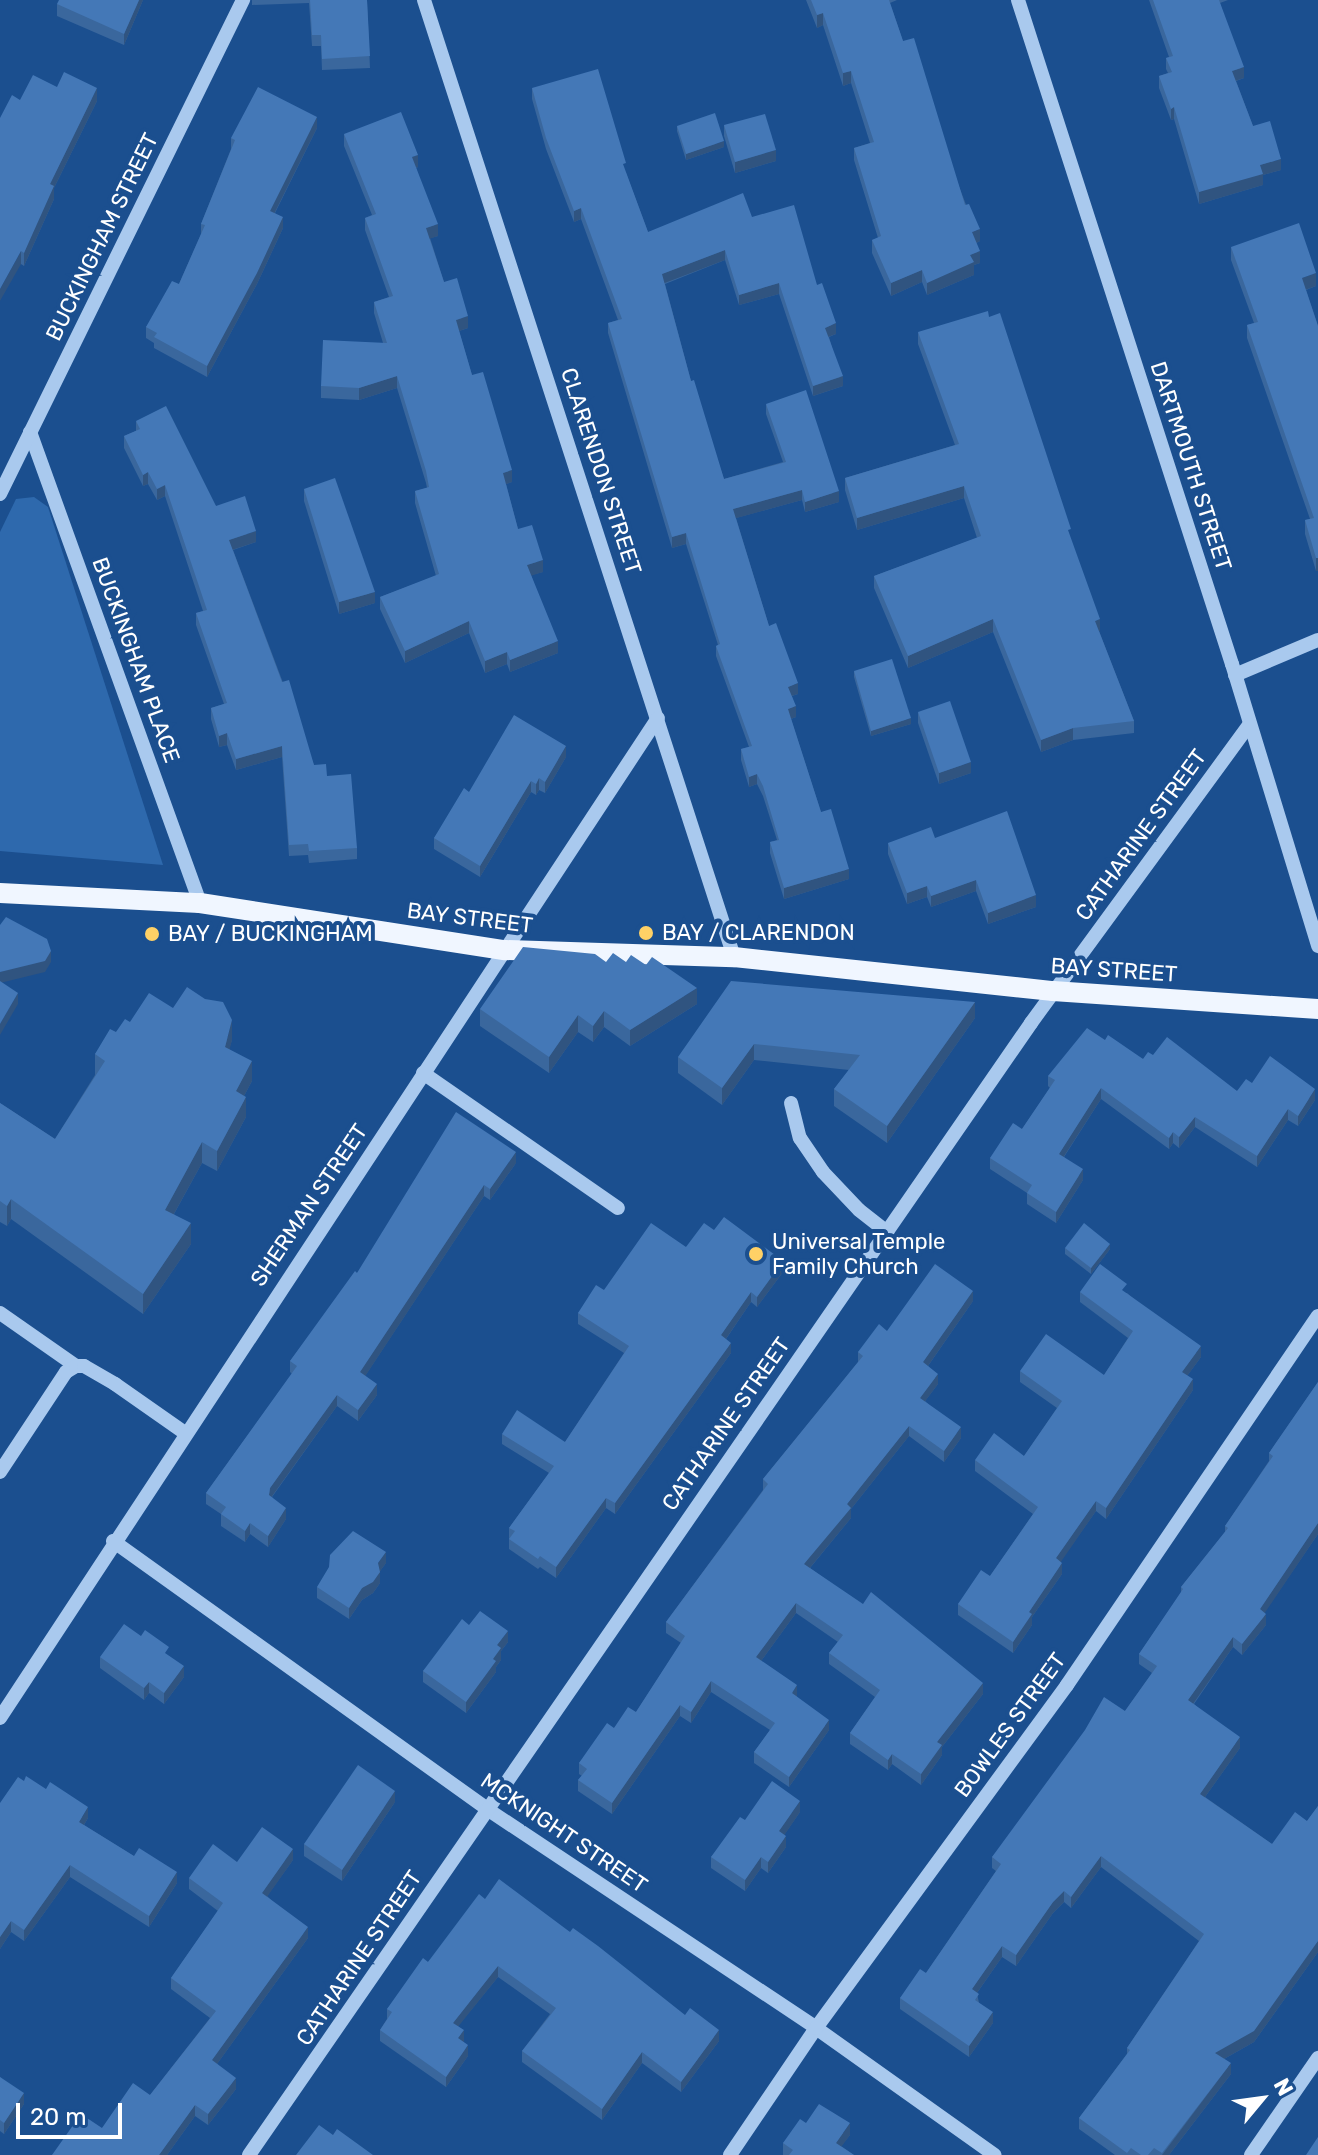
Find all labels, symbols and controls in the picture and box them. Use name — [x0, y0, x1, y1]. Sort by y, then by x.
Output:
street label: BUCKINGHAM STREET — [40, 129, 164, 345]
street label: DARTMOUTH STREET — [1145, 358, 1237, 574]
street label: CLARENDON STREET — [555, 364, 647, 578]
street label: BUCKINGHAM PLACE — [87, 554, 185, 766]
street label: CATHARINE STREET — [1070, 744, 1212, 926]
street label: BAY STREET — [405, 897, 535, 939]
place label: BAY / CLARENDON — [662, 920, 855, 946]
place label: BAY / BUCKINGHAM — [168, 921, 373, 947]
marker: BAY / CLARENDON — [637, 924, 655, 942]
marker: BAY / BUCKINGHAM — [143, 925, 161, 943]
street label: BAY STREET — [1050, 952, 1178, 988]
street label: SHERMAN STREET — [245, 1119, 373, 1291]
place label: Universal Temple Family Church — [772, 1228, 946, 1280]
marker: Universal Temple Family Church — [747, 1245, 765, 1263]
street label: CATHARINE STREET — [656, 1332, 796, 1516]
street label: BOWLES STREET — [949, 1648, 1071, 1802]
street label: MCKNIGHT STREET — [476, 1767, 652, 1899]
street label: CATHARINE STREET — [291, 1866, 427, 2050]
north arrow — [1222, 2059, 1302, 2139]
text: N — [1268, 2074, 1299, 2101]
scale bar — [20, 2087, 126, 2137]
text: 20 m — [30, 2103, 87, 2131]

